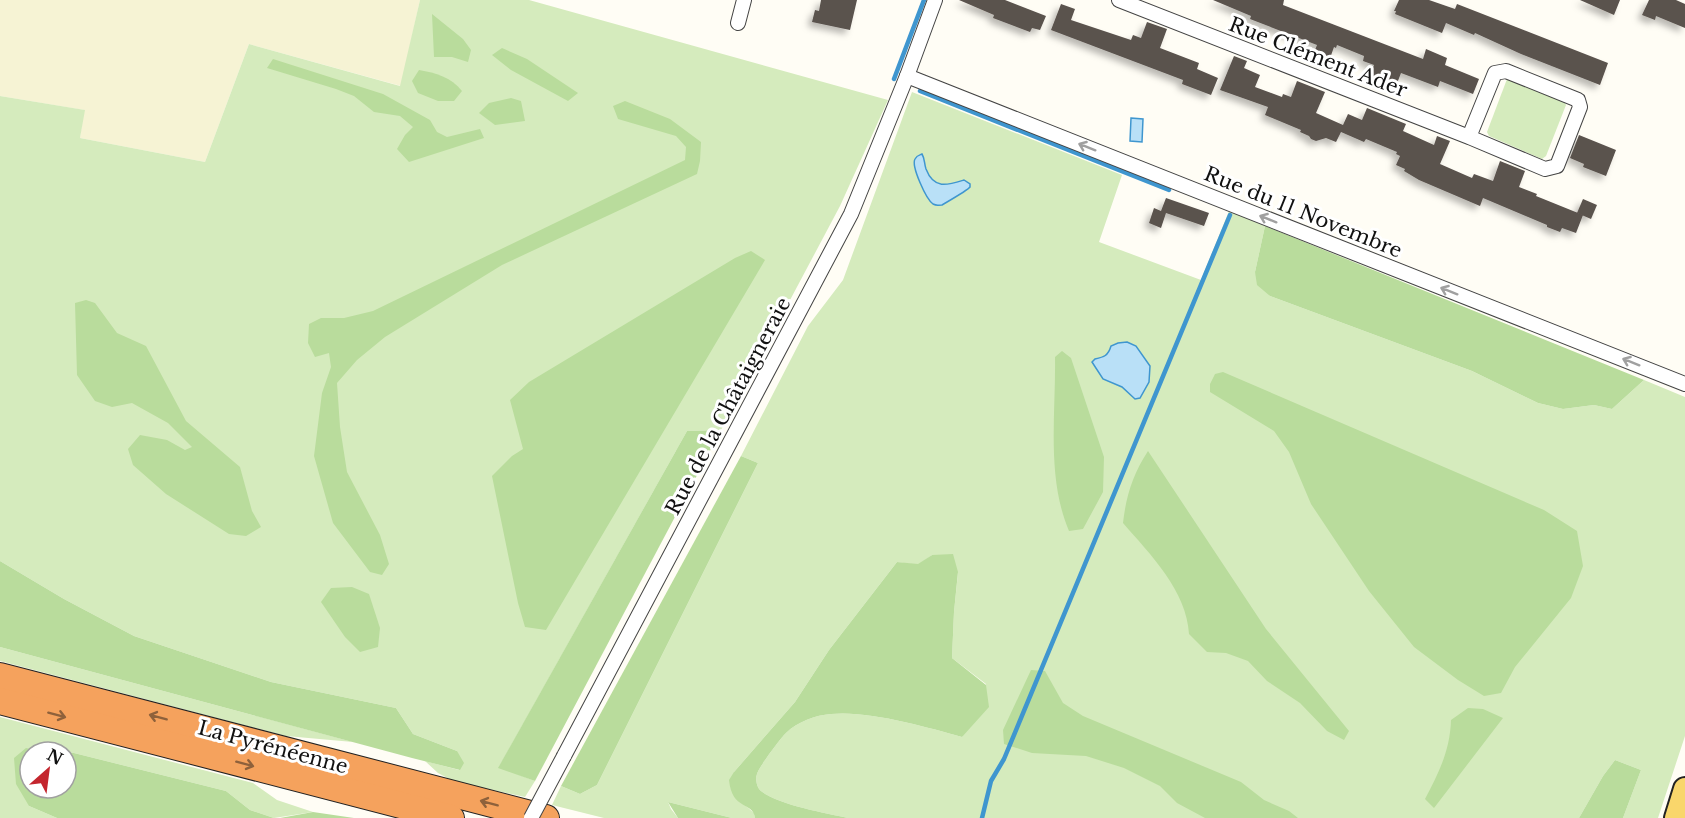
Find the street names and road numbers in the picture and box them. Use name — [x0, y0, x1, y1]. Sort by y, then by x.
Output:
street label: Rue Clément Ader — [1225, 12, 1411, 102]
street label: Rue du 11 Novembre — [1201, 161, 1405, 263]
street label: Rue de la Châtaigneraie — [660, 293, 796, 519]
street label: La Pyrénéenne — [195, 715, 351, 779]

